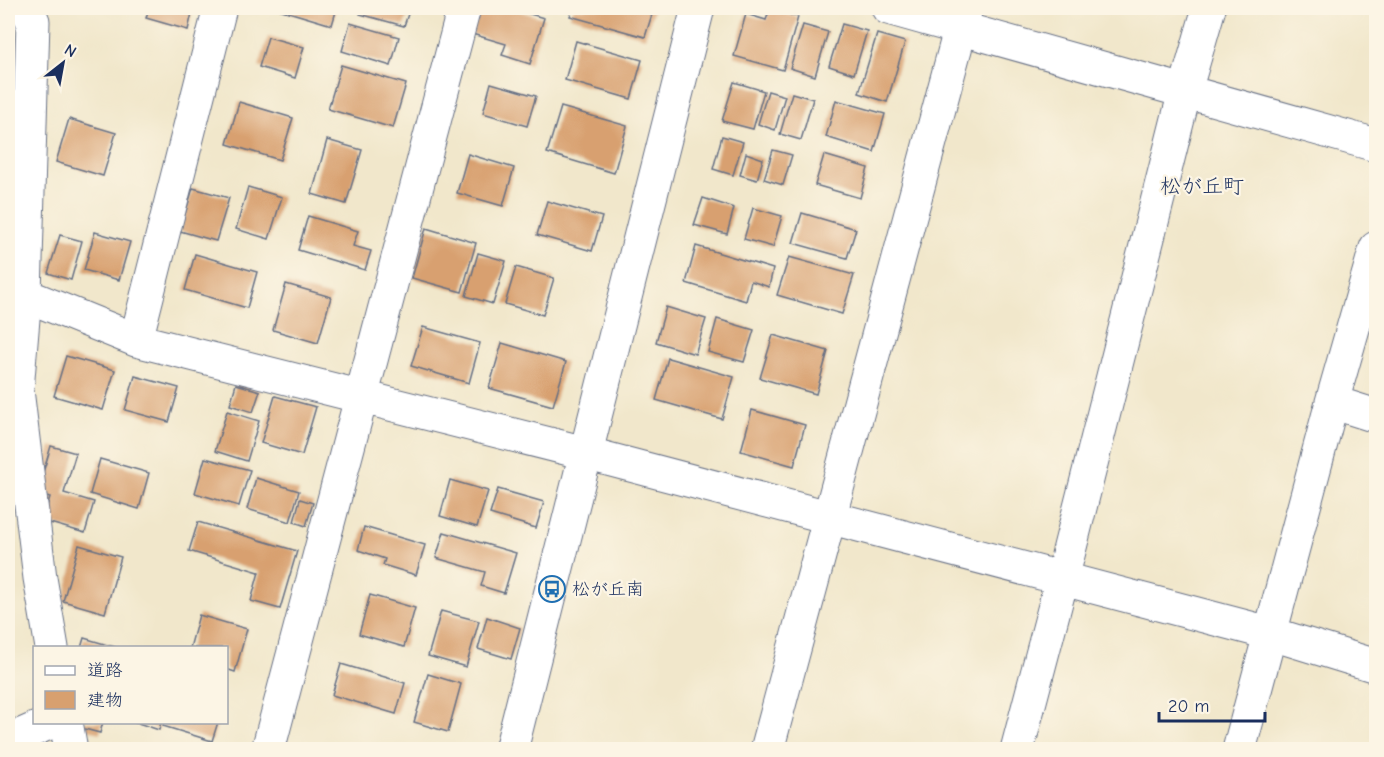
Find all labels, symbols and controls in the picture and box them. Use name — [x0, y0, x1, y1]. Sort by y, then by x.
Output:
north arrow — [33, 33, 93, 93]
text: N — [61, 41, 79, 61]
district label: 松が丘町 — [1160, 174, 1244, 198]
bus stop icon: 松が丘南 — [537, 574, 567, 604]
place label: 松が丘南 — [572, 579, 644, 600]
legend — [33, 646, 228, 724]
text: 道路 — [87, 660, 123, 681]
scale bar — [1159, 685, 1266, 723]
text: 建物 — [87, 690, 123, 711]
text: 20 m — [1168, 696, 1209, 717]

